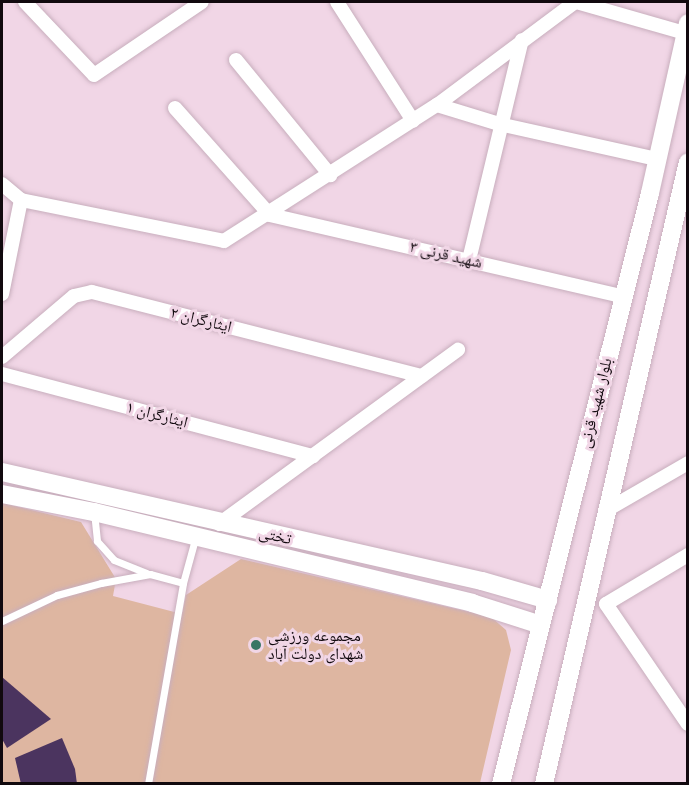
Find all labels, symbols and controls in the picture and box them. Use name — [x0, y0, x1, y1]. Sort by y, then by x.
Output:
street label: شهید قرنی ۳ — [408, 237, 484, 273]
street label: ایثارگران ۲ — [168, 303, 234, 337]
street label: بلوار شهید قرنی — [576, 356, 616, 450]
street label: ایثارگران ۱ — [124, 398, 190, 432]
street label: تختی — [257, 523, 293, 549]
place label: مجموعه ورزشی شهدای دولت آباد — [268, 626, 363, 664]
marker: مجموعه ورزشی شهدای دولت آباد — [249, 638, 263, 652]

